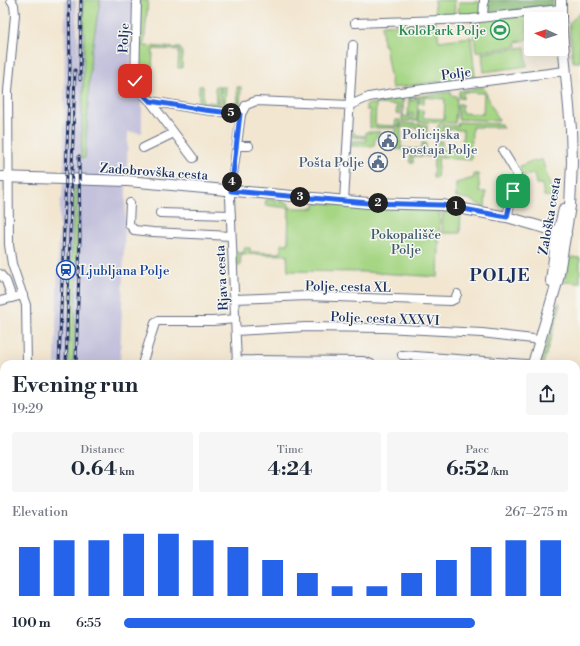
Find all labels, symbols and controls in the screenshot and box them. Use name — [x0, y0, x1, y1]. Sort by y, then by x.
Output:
north arrow — [524, 12, 568, 56]
map controls — [524, 12, 568, 56]
sports icon: KoloPark Polje — [489, 19, 511, 41]
street label: Polje — [115, 22, 133, 53]
place label: KoloPark Polje — [398, 23, 486, 39]
pin — [118, 64, 152, 98]
street label: Polje — [440, 64, 473, 84]
icon: check — [124, 70, 146, 92]
pin: 5 — [221, 103, 241, 123]
text: 5 — [228, 106, 234, 120]
place label: Policijska postaja Polje — [402, 127, 478, 158]
public building icon: Policijska postaja Polje — [377, 130, 399, 152]
public building icon: Pošta Polje — [367, 151, 389, 173]
place label: Pošta Polje — [299, 155, 364, 171]
street label: Zadobrovška cesta — [99, 160, 209, 184]
pin: 4 — [222, 172, 242, 192]
pin — [496, 174, 530, 208]
text: 4 — [228, 175, 236, 189]
street label: Zaloška cesta — [535, 176, 565, 256]
icon: arrive — [502, 180, 524, 202]
pin: 3 — [290, 187, 310, 207]
text: 3 — [297, 190, 303, 204]
pin: 2 — [368, 193, 388, 213]
text: 2 — [375, 196, 381, 210]
pin: 1 — [446, 196, 466, 216]
text: 1 — [453, 199, 459, 213]
park label: Pokopališče Polje — [371, 227, 442, 258]
street label: Rjava cesta — [212, 244, 232, 311]
station icon: Ljubljana Polje — [55, 259, 77, 281]
place label: Ljubljana Polje — [80, 263, 170, 279]
district label: POLJE — [470, 265, 530, 287]
street label: Polje, cesta XL — [305, 278, 392, 296]
street label: Polje, cesta XXXVI — [330, 309, 440, 329]
text: Evening run — [12, 372, 138, 399]
button: share — [526, 373, 568, 415]
text: 19:29 — [12, 401, 43, 417]
text: Distance — [80, 443, 125, 457]
text: Time — [277, 443, 303, 457]
text: Pace — [466, 443, 489, 457]
text: 0.64 — [71, 457, 117, 482]
text: 4:24 — [268, 457, 312, 482]
text: 6:52 — [446, 457, 489, 482]
text: km — [117, 465, 135, 479]
text: /km — [489, 465, 509, 479]
text: Elevation — [12, 504, 68, 520]
text: 267–275 m — [505, 504, 568, 520]
text: 100 m — [12, 615, 51, 631]
text: 6:55 — [76, 615, 101, 631]

